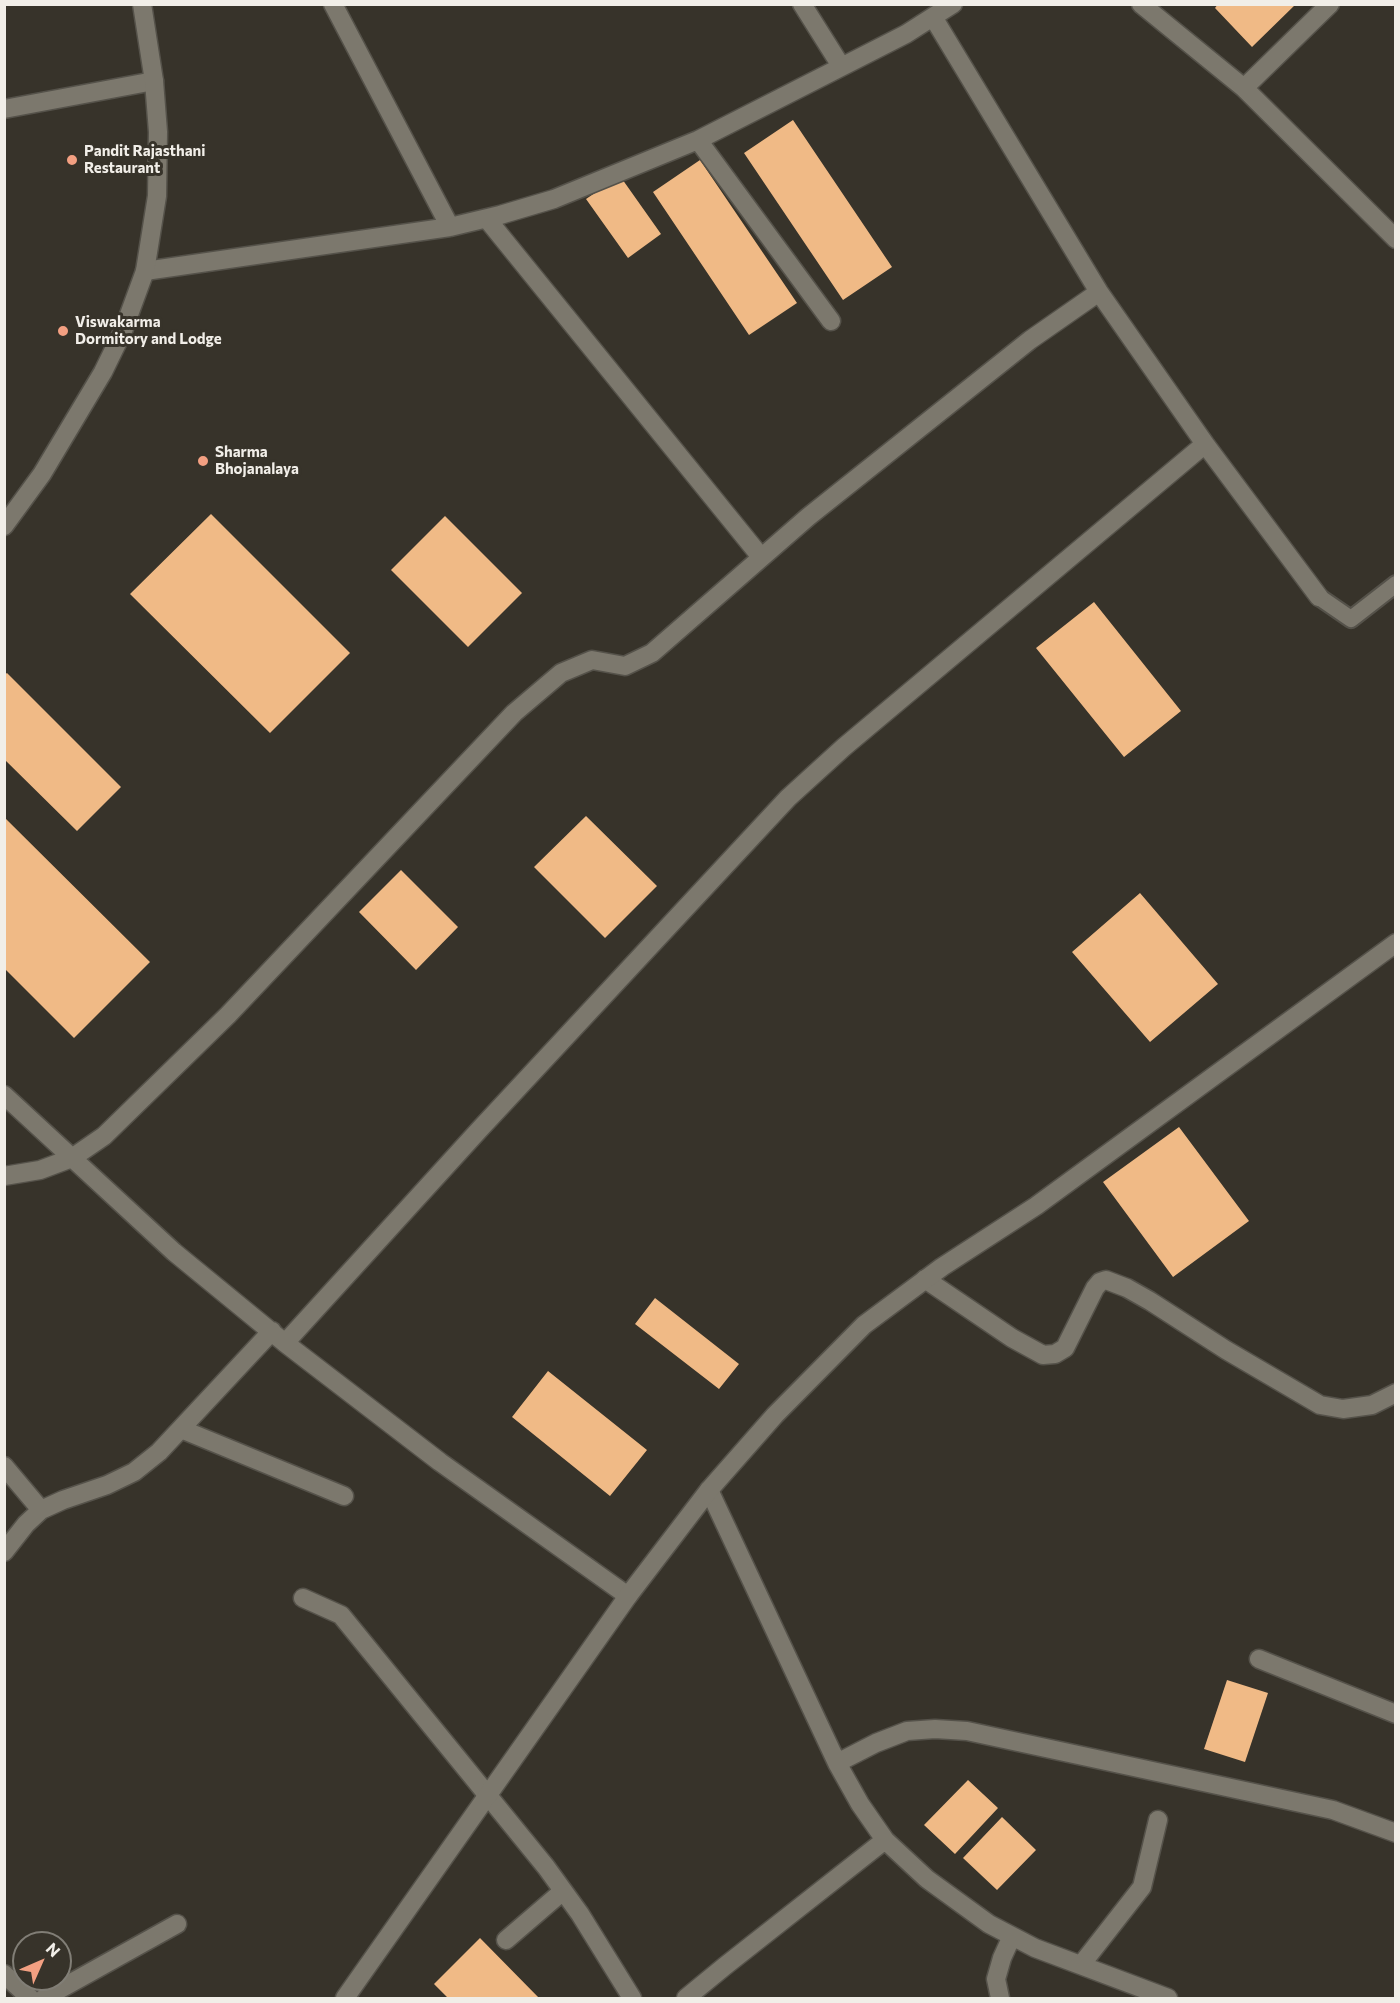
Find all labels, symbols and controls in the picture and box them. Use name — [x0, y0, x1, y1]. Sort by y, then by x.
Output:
place label: Pandit Rajasthani Restaurant — [84, 142, 205, 177]
marker: Pandit Rajasthani Restaurant — [65, 153, 79, 167]
place label: Viswakarma Dormitory and Lodge — [75, 313, 222, 348]
marker: Viswakarma Dormitory and Lodge — [56, 324, 70, 338]
place label: Sharma Bhojanalaya — [215, 443, 299, 478]
marker: Sharma Bhojanalaya — [196, 454, 210, 468]
north arrow — [12, 1931, 72, 1991]
text: N — [43, 1938, 65, 1960]

